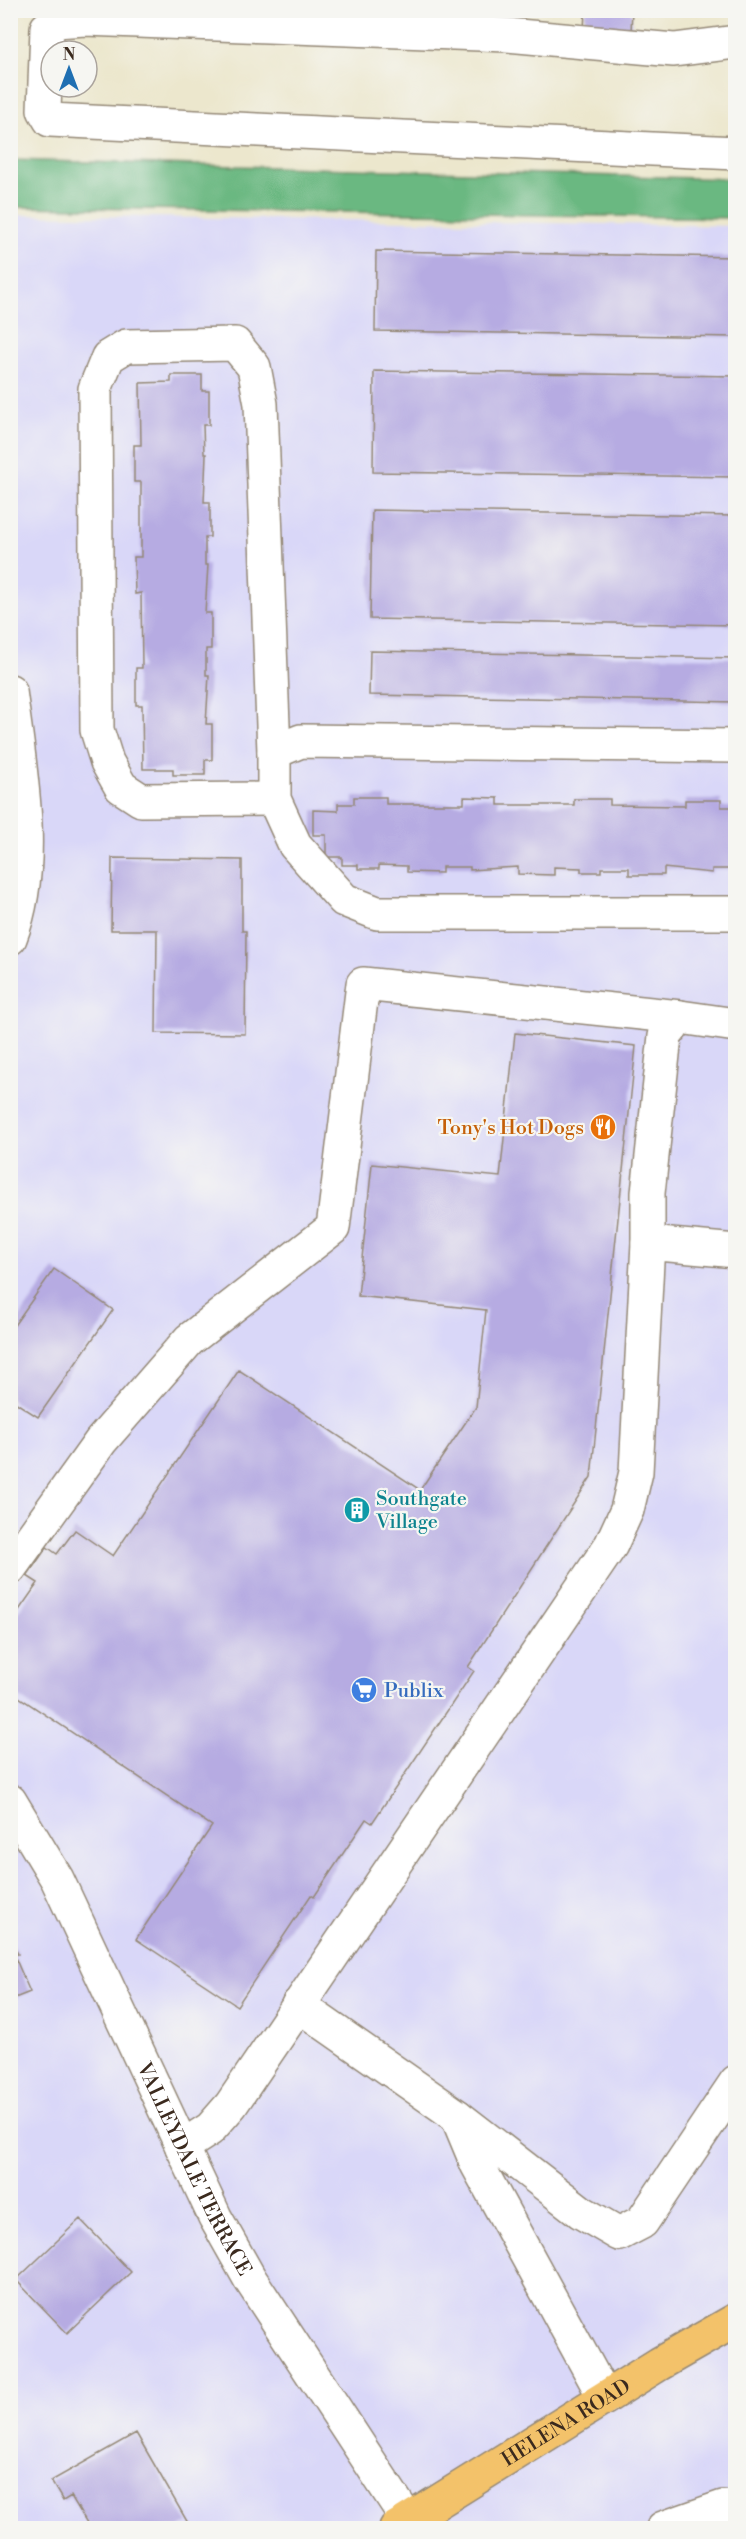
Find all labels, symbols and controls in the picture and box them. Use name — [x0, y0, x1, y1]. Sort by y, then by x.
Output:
north arrow — [39, 39, 99, 99]
text: N — [63, 45, 76, 65]
restaurant icon: Tony's Hot Dogs — [588, 1112, 618, 1142]
place label: Tony's Hot Dogs — [437, 1116, 584, 1141]
place label: Southgate Village — [375, 1487, 467, 1535]
building icon: Southgate Village — [342, 1495, 372, 1525]
supermarket icon: Publix — [349, 1675, 379, 1705]
place label: Publix — [384, 1679, 444, 1704]
street label: VALLEYDALE TERRACE — [130, 2058, 257, 2280]
street label: HELENA ROAD — [497, 2374, 636, 2473]

